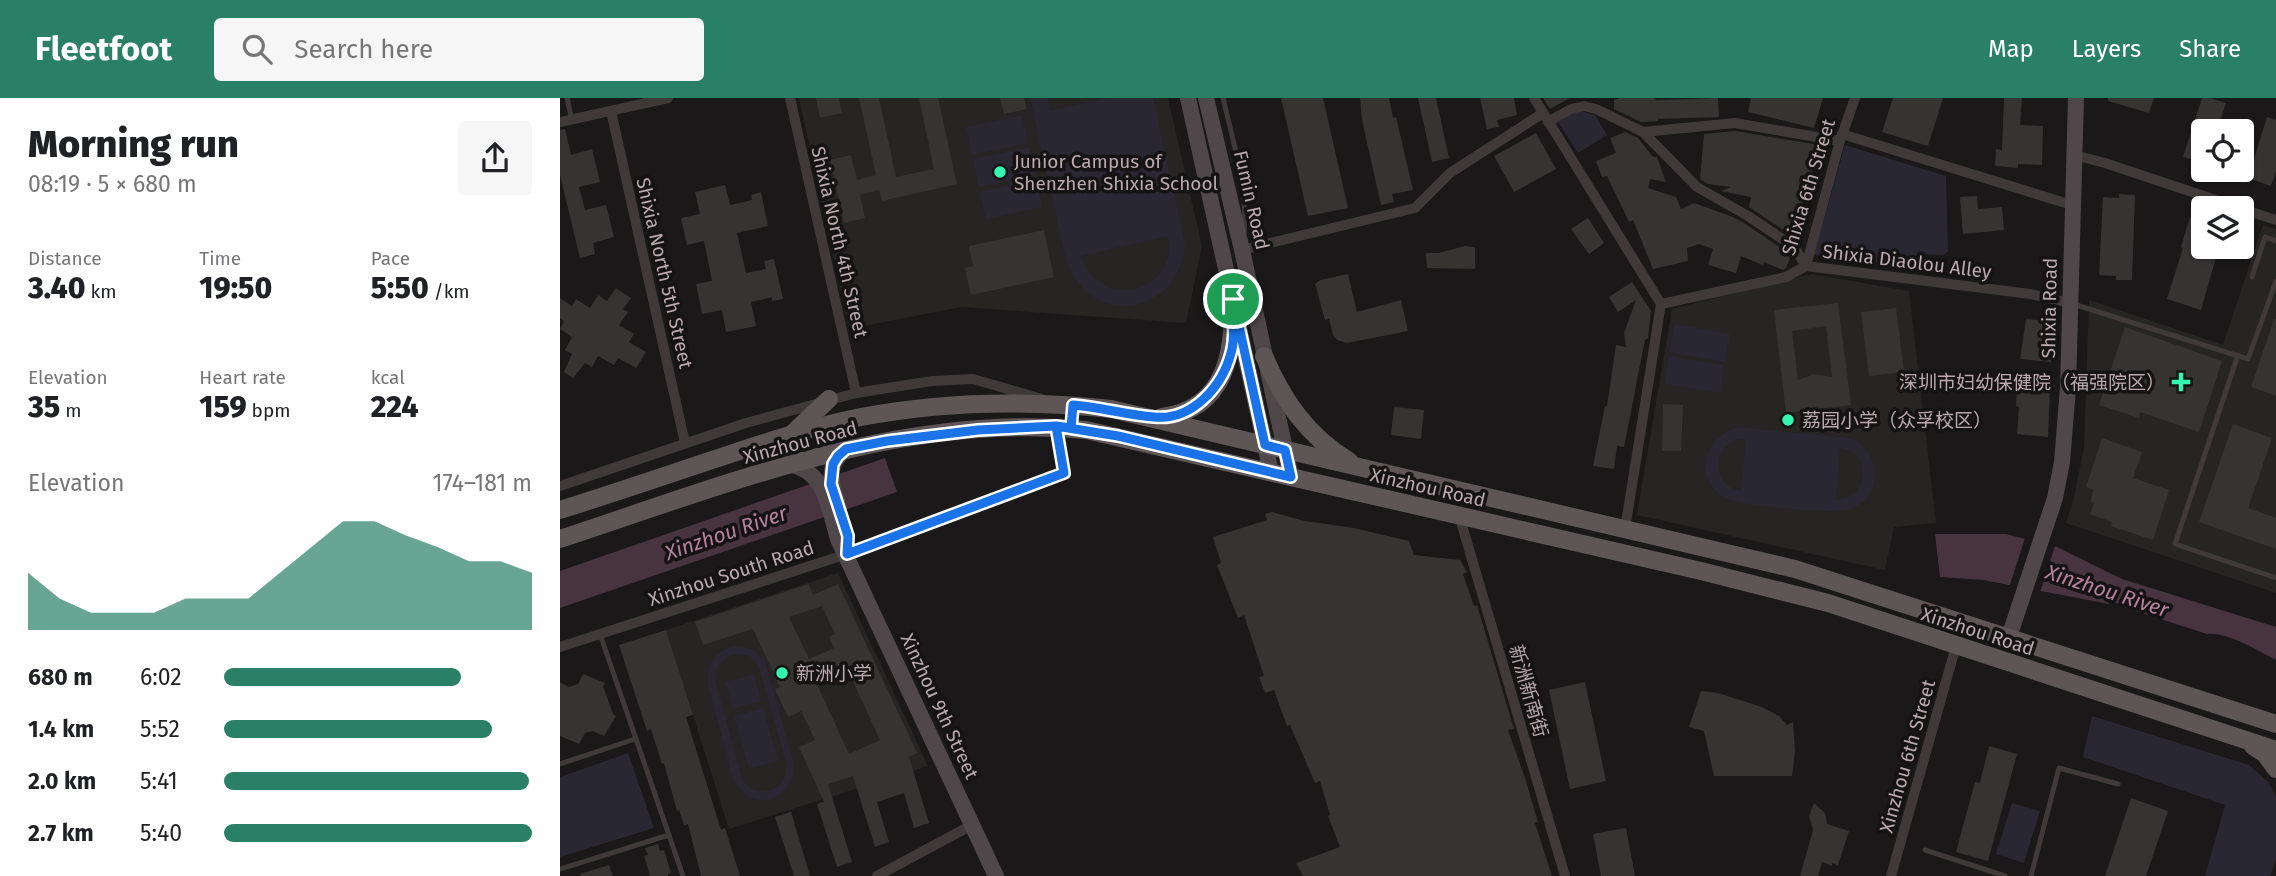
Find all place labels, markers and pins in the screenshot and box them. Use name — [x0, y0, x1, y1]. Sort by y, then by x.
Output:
place label: Junior Campus of Shenzhen Shixia School — [1014, 150, 1218, 195]
marker: Junior Campus of Shenzhen Shixia School — [992, 164, 1008, 180]
pin — [1203, 269, 1263, 329]
place label: 深圳市妇幼保健院（福强院区） — [1899, 371, 2165, 394]
marker: 深圳市妇幼保健院（福强院区） — [2171, 372, 2191, 392]
place label: 荔园小学（众孚校区） — [1802, 409, 1992, 432]
marker: 荔园小学（众孚校区） — [1780, 412, 1796, 428]
place label: 新洲小学 — [796, 662, 872, 685]
marker: 新洲小学 — [774, 665, 790, 681]

